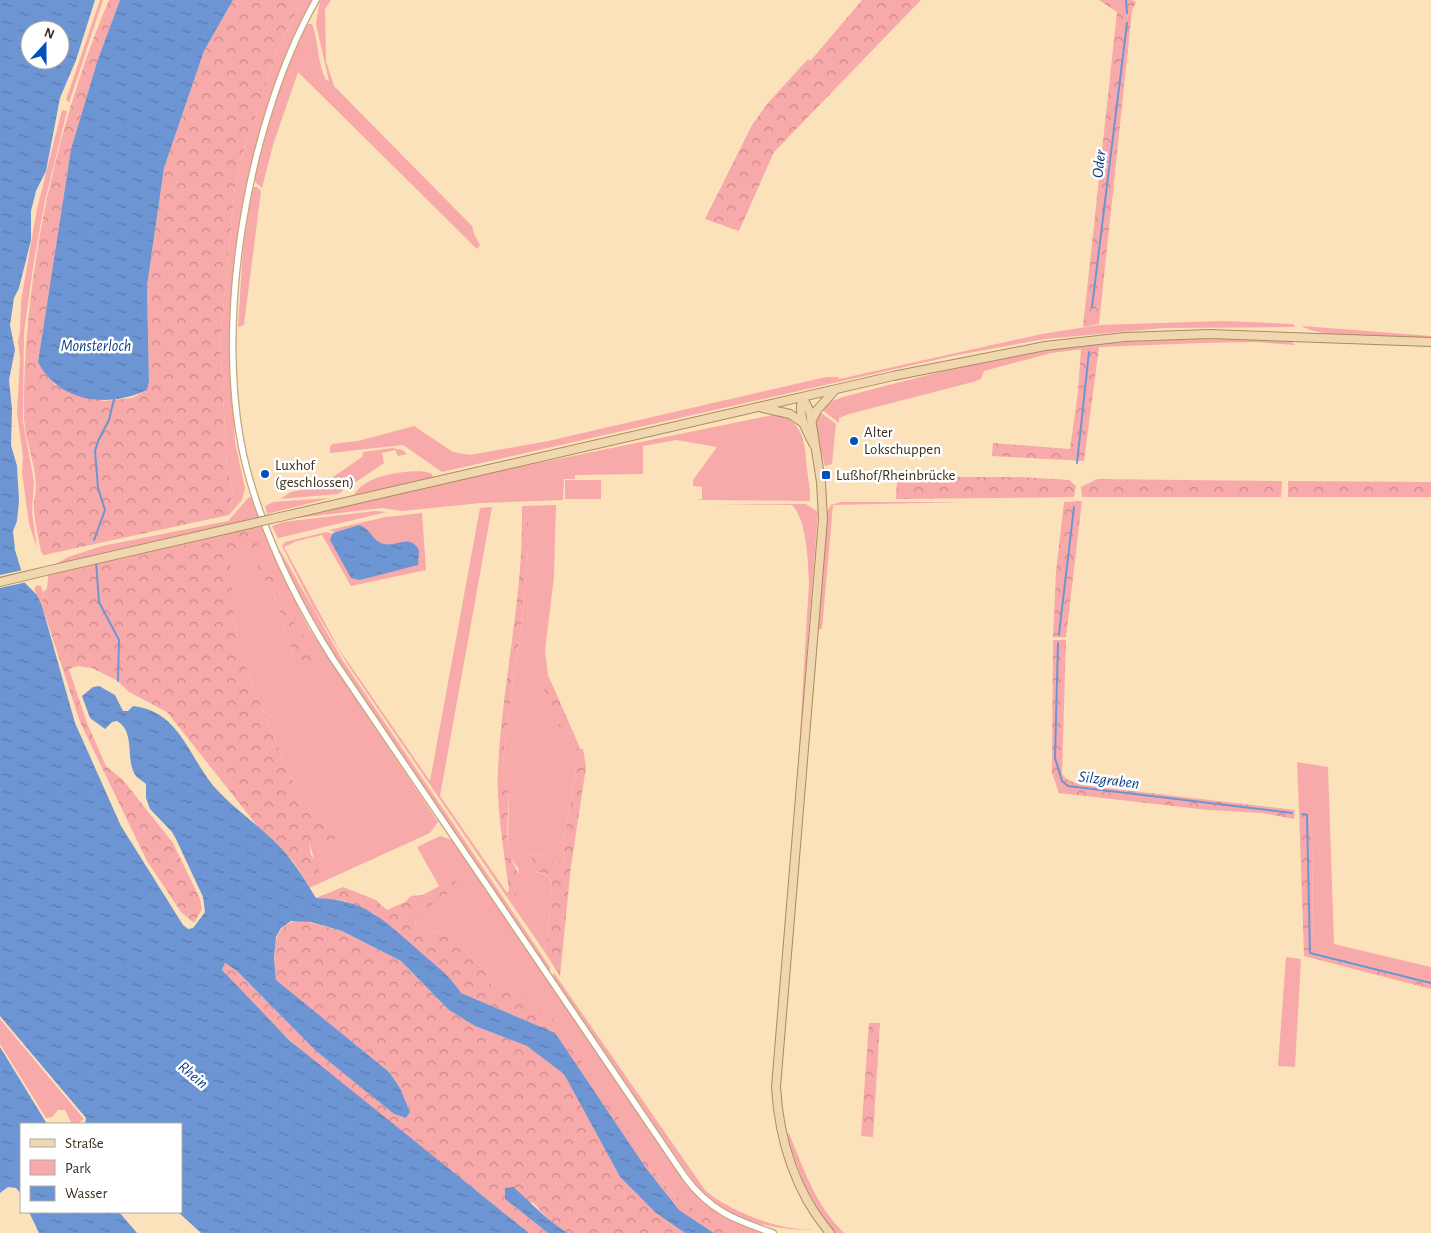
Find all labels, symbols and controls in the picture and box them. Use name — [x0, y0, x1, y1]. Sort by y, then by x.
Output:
north arrow — [20, 20, 70, 70]
text: N — [42, 26, 56, 42]
water label: Oder — [1089, 148, 1109, 179]
water label: Monsterloch — [61, 338, 131, 354]
place label: Alter Lokschuppen — [864, 425, 941, 457]
marker: Alter Lokschuppen — [848, 435, 860, 447]
place label: Luxhof (geschlossen) — [275, 458, 354, 490]
marker: Luxhof (geschlossen) — [259, 468, 271, 480]
place label: Lußhof/Rheinbrücke — [836, 468, 956, 483]
marker: Lußhof/Rheinbrücke — [820, 469, 832, 481]
water label: Silzgraben — [1078, 768, 1140, 792]
water label: Rhein — [175, 1058, 211, 1092]
legend — [20, 1123, 182, 1213]
text: Straße — [65, 1136, 104, 1151]
text: Park — [65, 1161, 91, 1176]
text: Wasser — [65, 1186, 108, 1201]

